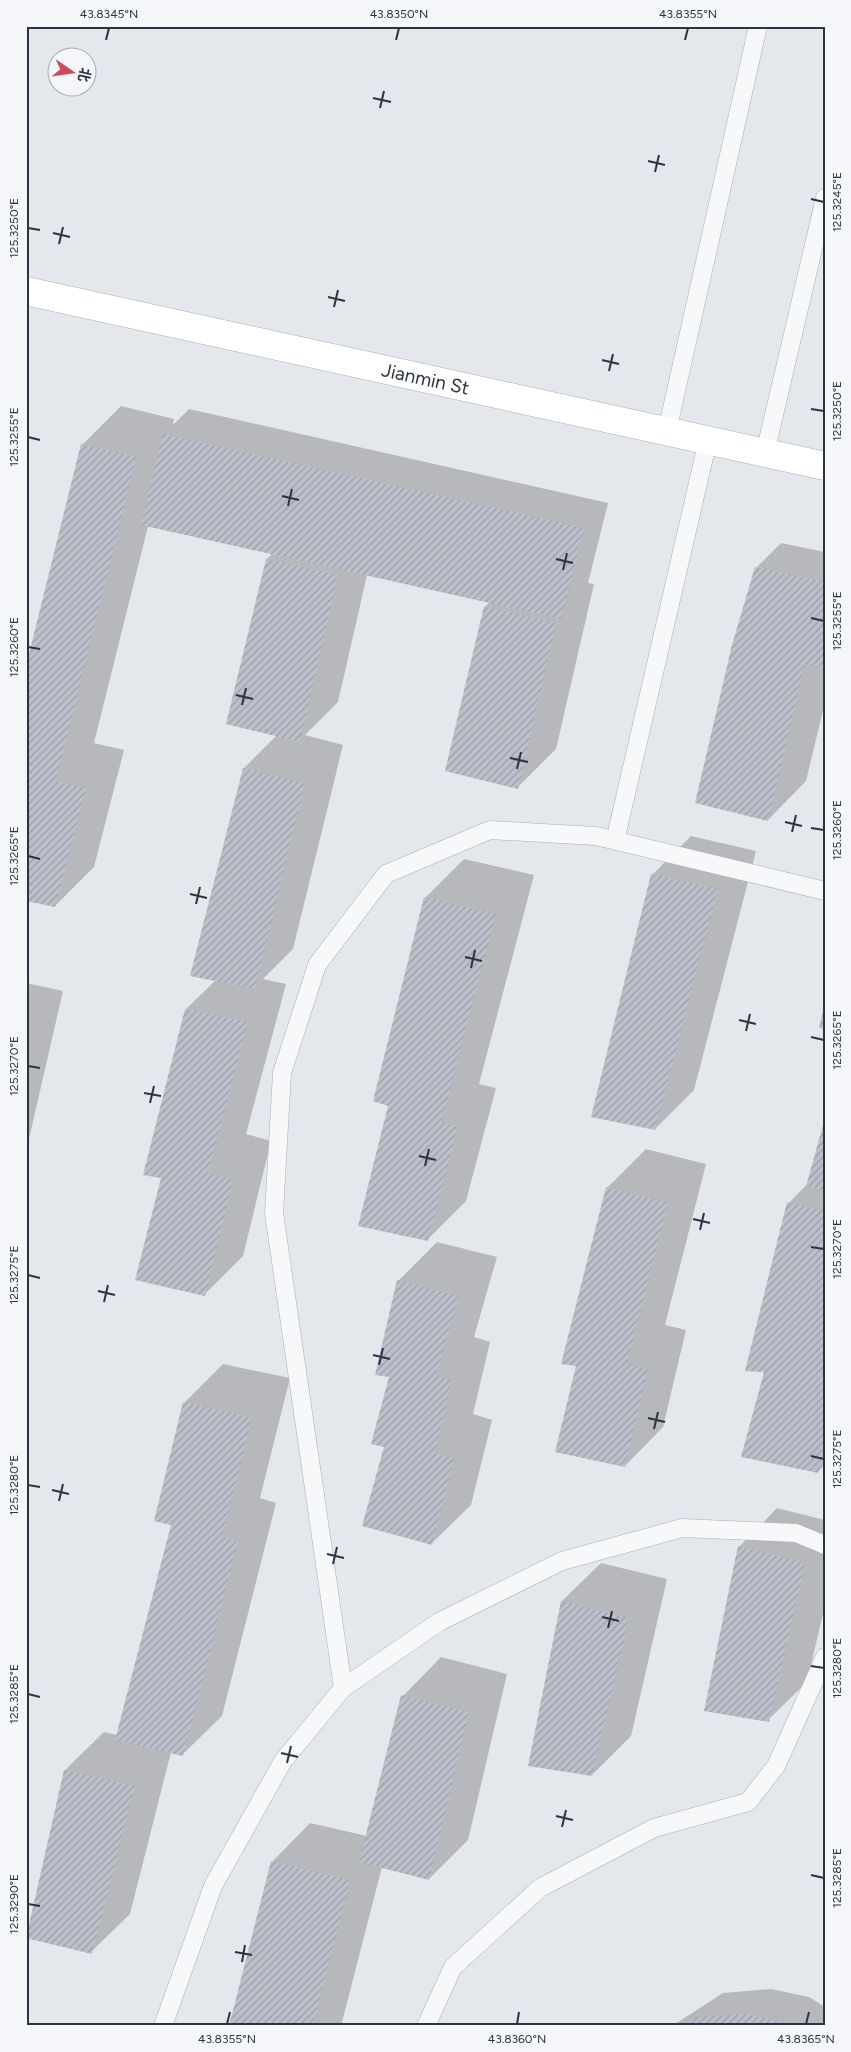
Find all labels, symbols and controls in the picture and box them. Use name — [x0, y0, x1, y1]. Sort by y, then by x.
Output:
text: 43.8345°N — [80, 7, 138, 21]
text: 43.8350°N — [370, 7, 428, 21]
text: 43.8355°N — [659, 7, 717, 21]
north arrow — [48, 48, 98, 98]
text: 北 — [74, 66, 94, 84]
text: 125.3245°E — [830, 172, 844, 232]
text: 125.3250°E — [7, 198, 21, 258]
street label: Jianmin St — [379, 358, 472, 399]
text: 125.3250°E — [830, 381, 844, 441]
text: 125.3255°E — [7, 407, 21, 467]
text: 125.3255°E — [830, 591, 844, 651]
text: 125.3260°E — [7, 617, 21, 677]
text: 125.3260°E — [830, 800, 844, 860]
text: 125.3265°E — [7, 826, 21, 886]
text: 125.3265°E — [830, 1010, 844, 1070]
text: 125.3270°E — [7, 1036, 21, 1096]
text: 125.3270°E — [830, 1219, 844, 1279]
text: 125.3275°E — [7, 1245, 21, 1305]
text: 125.3275°E — [830, 1429, 844, 1489]
text: 125.3280°E — [7, 1455, 21, 1515]
text: 125.3280°E — [830, 1638, 844, 1698]
text: 125.3285°E — [7, 1664, 21, 1724]
text: 125.3285°E — [830, 1848, 844, 1908]
text: 125.3290°E — [7, 1874, 21, 1934]
text: 43.8355°N — [198, 2032, 256, 2046]
text: 43.8360°N — [488, 2032, 546, 2046]
text: 43.8365°N — [777, 2032, 835, 2046]

